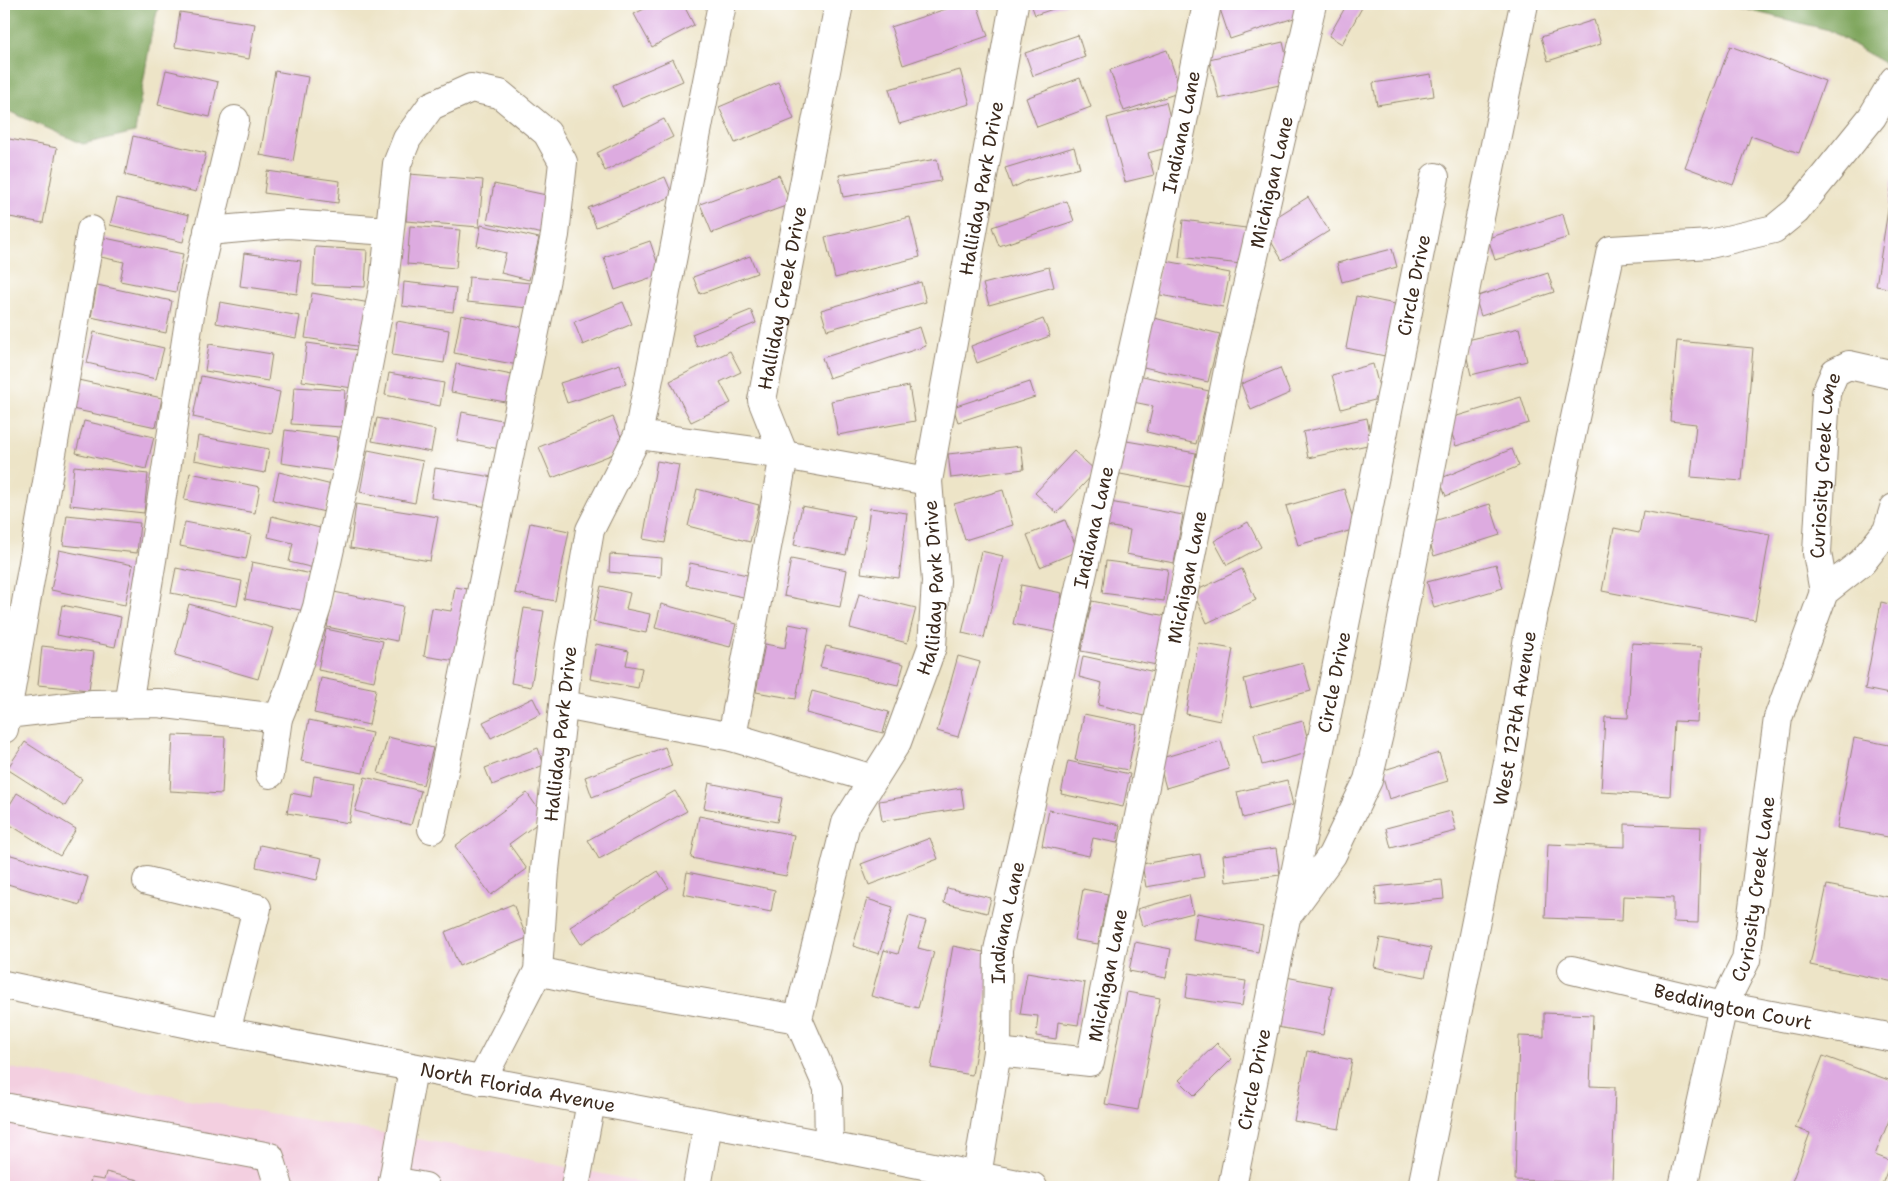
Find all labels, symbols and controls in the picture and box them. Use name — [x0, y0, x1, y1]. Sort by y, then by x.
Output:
street label: Indiana Lane — [1156, 68, 1206, 196]
street label: Halliday Park Drive — [953, 99, 1009, 277]
street label: Michigan Lane — [1244, 113, 1299, 251]
street label: Halliday Creek Drive — [752, 204, 812, 392]
street label: Circle Drive — [1391, 232, 1436, 338]
street label: Curiosity Creek Lane — [1804, 368, 1847, 561]
street label: Indiana Lane — [1068, 464, 1119, 591]
street label: Halliday Park Drive — [911, 499, 949, 679]
street label: Michigan Lane — [1162, 508, 1213, 646]
street label: West 127th Avenue — [1488, 628, 1542, 808]
street label: Circle Drive — [1312, 629, 1356, 735]
street label: Halliday Park Drive — [538, 645, 582, 823]
street label: Curiosity Creek Lane — [1725, 795, 1781, 986]
street label: Indiana Lane — [986, 859, 1031, 984]
street label: Michigan Lane — [1082, 907, 1133, 1044]
street label: Beddington Court — [1651, 978, 1814, 1035]
street label: Circle Drive — [1232, 1026, 1277, 1132]
street label: North Florida Avenue — [418, 1057, 618, 1118]

